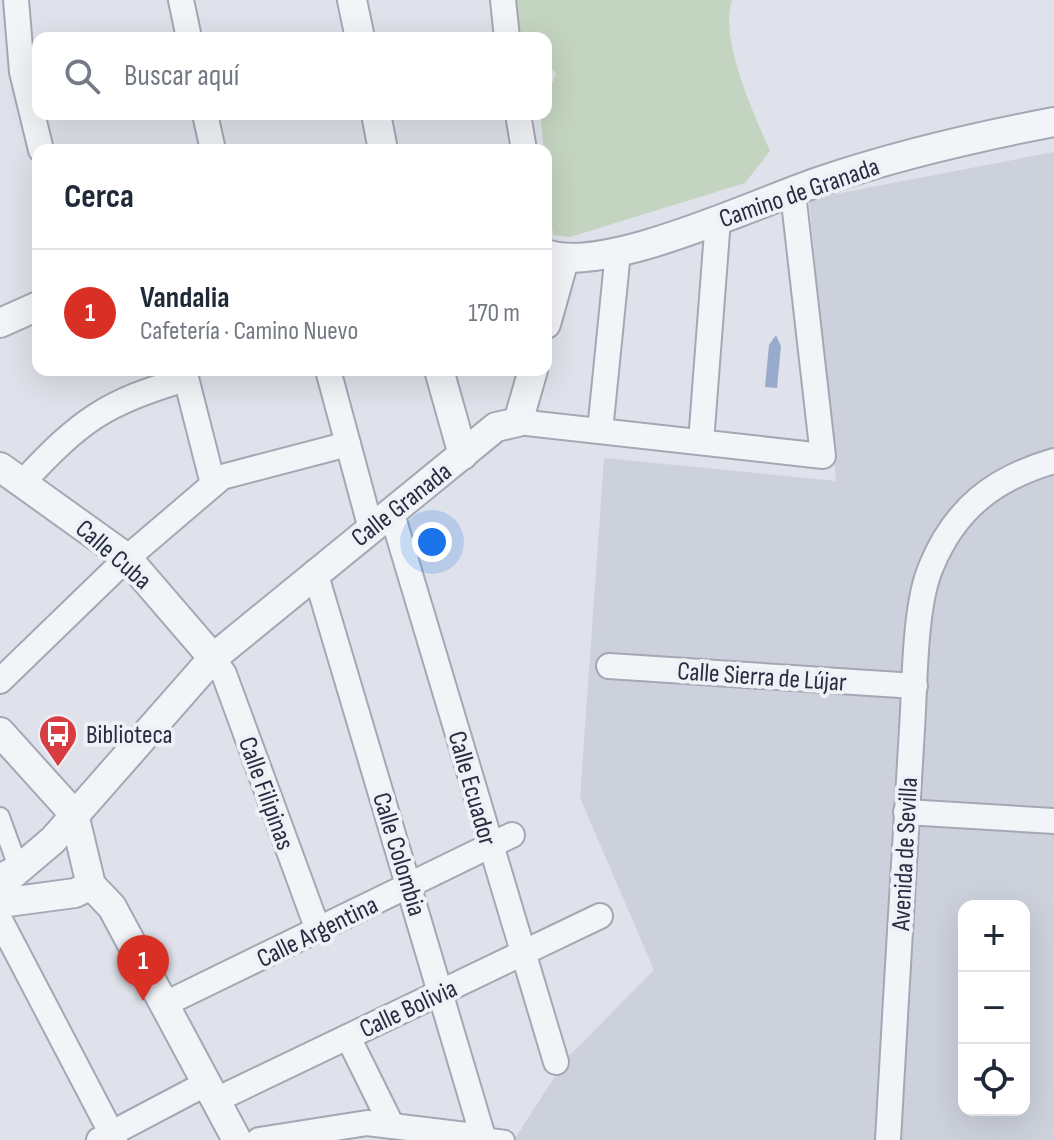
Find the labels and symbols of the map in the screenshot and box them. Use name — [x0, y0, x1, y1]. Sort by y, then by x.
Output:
street label: Camino de Granada — [715, 152, 884, 235]
street label: Calle Granada — [346, 456, 458, 554]
street label: Calle Cuba — [69, 514, 157, 597]
your location — [412, 522, 452, 562]
street label: Calle Sierra de Lújar — [676, 656, 848, 699]
bus stop icon: Biblioteca — [37, 713, 79, 768]
place label: Biblioteca — [86, 720, 172, 751]
street label: Calle Ecuador — [440, 728, 503, 850]
street label: Calle Filipinas — [231, 733, 300, 854]
street label: Avenida de Sevilla — [886, 777, 925, 933]
street label: Calle Colombia — [365, 789, 432, 920]
street label: Calle Argentina — [252, 890, 383, 975]
pin: 1 — [117, 935, 169, 1001]
street label: Calle Bolivia — [355, 973, 462, 1045]

